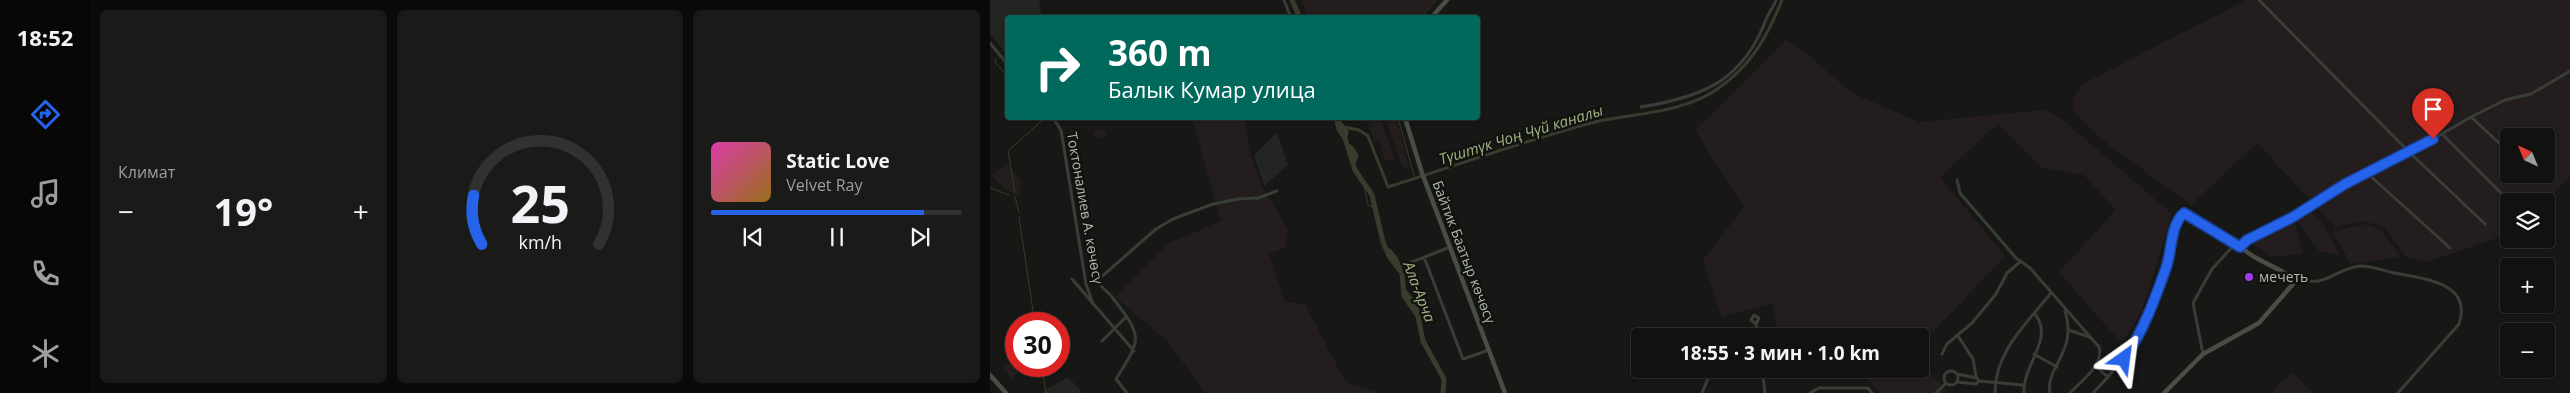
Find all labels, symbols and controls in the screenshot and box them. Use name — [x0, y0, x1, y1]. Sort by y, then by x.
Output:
text: 18:52 — [17, 22, 73, 52]
text: 360 m — [1108, 29, 1212, 76]
icon: right — [1025, 35, 1090, 100]
text: Балык Кумар улица — [1108, 74, 1316, 104]
pin — [2412, 88, 2454, 139]
icon: arrive — [2419, 95, 2447, 123]
icon: directions — [28, 97, 63, 132]
water label: Түштүк Чоң Чүй каналы — [1436, 100, 1605, 169]
north arrow — [2500, 128, 2555, 182]
map controls — [2500, 128, 2555, 378]
street label: Токтоналиев А. көчөсү — [1063, 130, 1108, 285]
text: Static Love — [786, 148, 890, 174]
text: Климат — [118, 161, 175, 183]
text: 25 — [510, 167, 570, 238]
text: Velvet Ray — [786, 174, 863, 196]
icon: music — [28, 176, 63, 211]
street label: Байтик Баатыр көчөсү — [1428, 178, 1500, 326]
text: 19° — [213, 185, 273, 237]
text: − — [118, 192, 134, 230]
text: + — [353, 192, 369, 230]
button: layers — [2500, 193, 2555, 248]
icon: previous — [739, 223, 767, 251]
icon: pause — [823, 223, 851, 251]
icon: next — [906, 223, 934, 251]
text: km/h — [518, 230, 562, 254]
icon: phone — [28, 256, 63, 291]
water label: Ала-Арча — [1399, 257, 1441, 325]
button: + — [2500, 258, 2555, 313]
place label: мечеть — [2259, 267, 2308, 286]
marker: мечеть — [2243, 271, 2255, 283]
speed limit sign: 30 — [1005, 312, 1070, 377]
button: − — [2500, 323, 2555, 378]
position arrow — [2097, 332, 2149, 384]
icon: climate — [28, 336, 63, 371]
text: 18:55 · 3 мин · 1.0 km — [1680, 340, 1880, 366]

